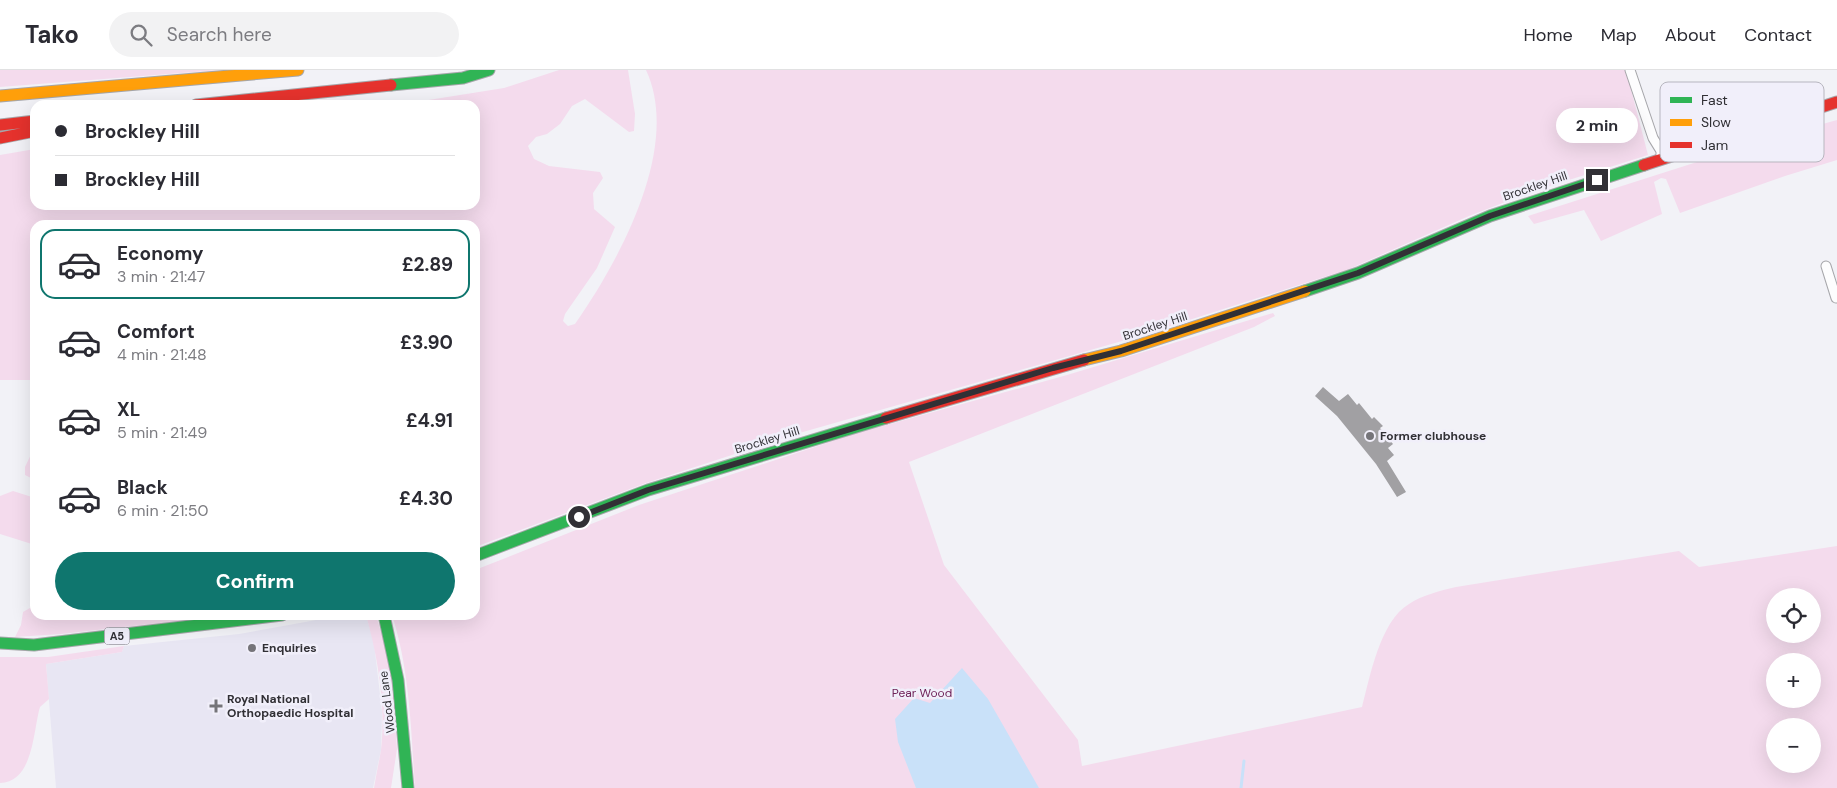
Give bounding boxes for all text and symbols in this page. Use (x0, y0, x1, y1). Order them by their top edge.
search box (109, 12, 459, 57)
text: Tako (25, 19, 79, 50)
icon: search (127, 21, 155, 49)
text: Search here (167, 22, 272, 47)
text: Home (1523, 23, 1573, 47)
text: Map (1601, 23, 1637, 47)
text: About (1665, 23, 1716, 47)
text: Contact (1744, 23, 1812, 47)
legend (1660, 82, 1824, 162)
text: Fast (1701, 91, 1728, 109)
callout: 2 min (1556, 108, 1638, 142)
text: Slow (1701, 113, 1731, 131)
text: 2 min (1576, 115, 1618, 136)
text: Brockley Hill (85, 119, 200, 144)
text: Jam (1701, 136, 1728, 154)
text: Brockley Hill (85, 167, 200, 192)
street label: Brockley Hill (1501, 168, 1569, 204)
route end (1586, 169, 1608, 191)
text: Economy (117, 241, 204, 266)
icon: car (57, 242, 102, 287)
text: £2.89 (402, 252, 453, 277)
text: 3 min · 21:47 (117, 266, 205, 287)
street label: Brockley Hill (1121, 308, 1189, 344)
text: Comfort (117, 319, 195, 344)
icon: car (57, 320, 102, 365)
text: £3.90 (400, 330, 453, 355)
text: 4 min · 21:48 (117, 344, 207, 365)
text: XL (117, 397, 140, 422)
icon: car (57, 398, 102, 443)
text: £4.91 (406, 408, 453, 433)
text: 5 min · 21:49 (117, 422, 207, 443)
street label: Brockley Hill (733, 423, 801, 457)
place label: Former clubhouse (1380, 428, 1486, 444)
marker: Former clubhouse (1364, 430, 1376, 442)
text: Black (117, 475, 168, 500)
icon: car (57, 476, 102, 521)
text: £4.30 (399, 486, 453, 511)
text: 6 min · 21:50 (117, 500, 208, 521)
route start (568, 506, 590, 528)
button: Confirm (55, 552, 455, 610)
map controls (1766, 588, 1821, 773)
button: locate (1766, 588, 1821, 643)
road number: A5 (104, 628, 130, 644)
place label: Enquiries (262, 640, 317, 656)
marker: Enquiries (246, 642, 258, 654)
button: + (1766, 653, 1821, 708)
street label: Wood Lane (375, 670, 399, 734)
park label: Pear Wood (892, 685, 952, 701)
place label: Royal National Orthopaedic Hospital (227, 691, 353, 721)
marker: Royal National Orthopaedic Hospital (209, 699, 223, 713)
button: − (1766, 718, 1821, 773)

